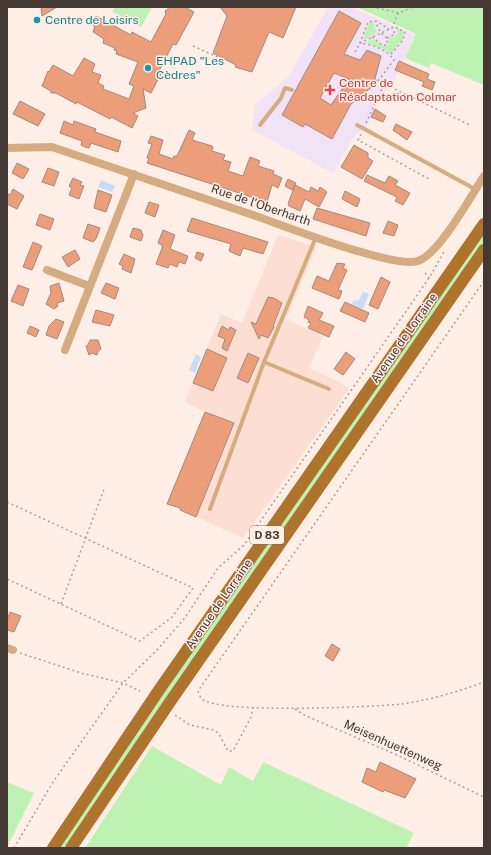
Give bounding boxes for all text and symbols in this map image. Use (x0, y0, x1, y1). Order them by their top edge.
place label: Centre de Loisirs (45, 13, 139, 27)
marker: Centre de Loisirs (32, 15, 42, 25)
place label: EHPAD "Les Cèdres" (156, 54, 224, 82)
marker: EHPAD "Les Cèdres" (143, 63, 153, 73)
place label: Centre de Réadaptation Colmar (339, 76, 457, 104)
marker: Centre de Réadaptation Colmar (324, 84, 336, 96)
street label: Rue de l'Oberharth (209, 181, 313, 229)
street label: Avenue de Lorraine (368, 290, 440, 386)
road number: D 83 (250, 526, 284, 544)
street label: Avenue de Lorraine (183, 556, 255, 652)
street label: Meisenhuettenweg (342, 717, 444, 773)

